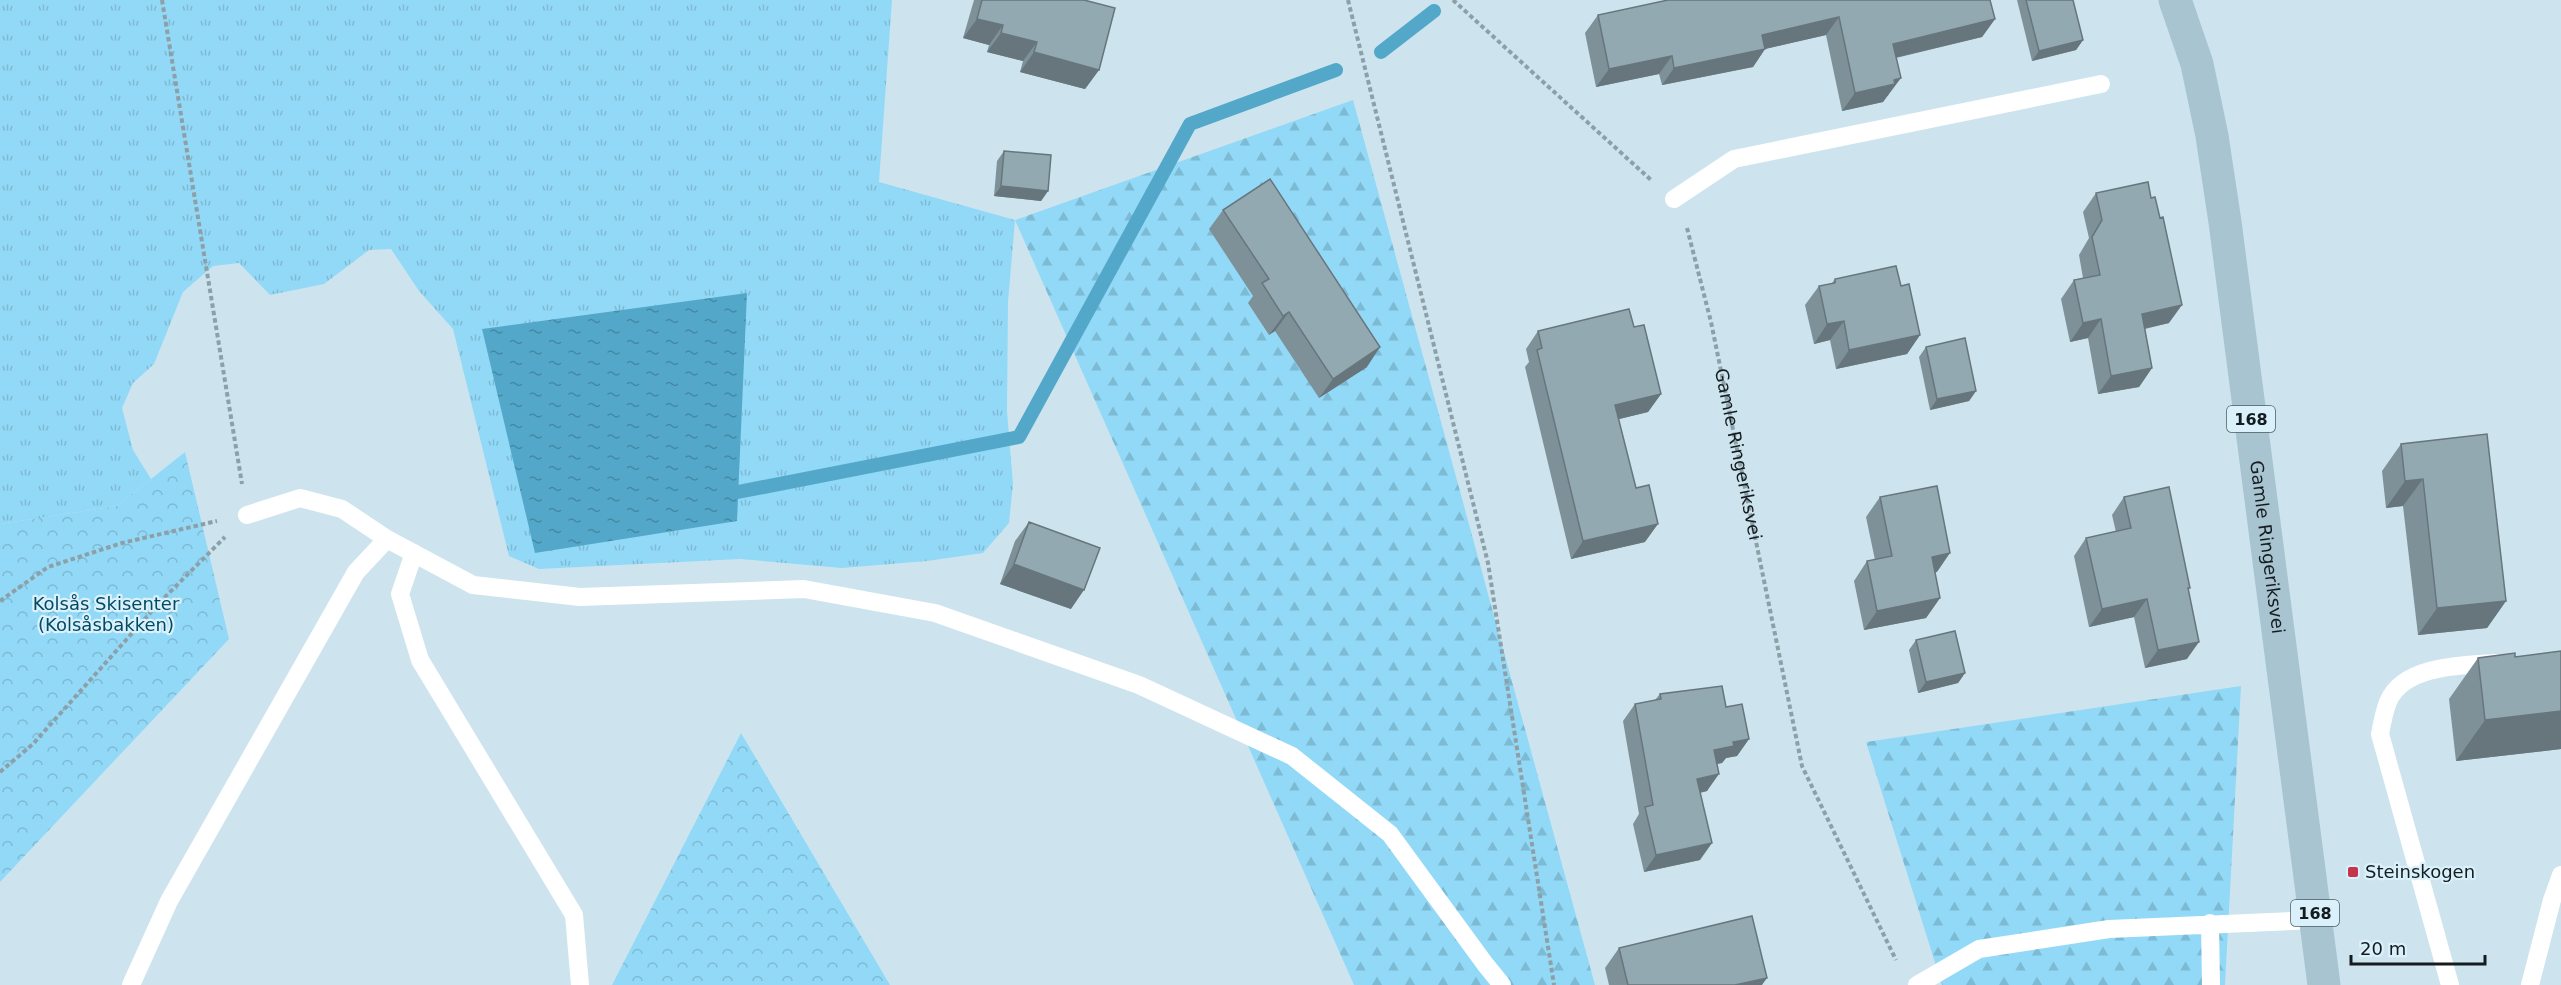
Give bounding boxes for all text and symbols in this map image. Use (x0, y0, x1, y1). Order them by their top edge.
street label: Gamle Ringeriksvei (1711, 366, 1766, 542)
road number: 168 (2227, 406, 2275, 432)
street label: Gamle Ringeriksvei (2246, 459, 2289, 635)
park label: Kolsås Skisenter (Kolsåsbakken) (33, 593, 180, 635)
place label: Steinskogen (2365, 861, 2475, 882)
marker: Steinskogen (2346, 865, 2360, 879)
road number: 168 (2291, 900, 2339, 926)
scale bar (2351, 928, 2484, 966)
text: 20 m (2360, 938, 2406, 959)

